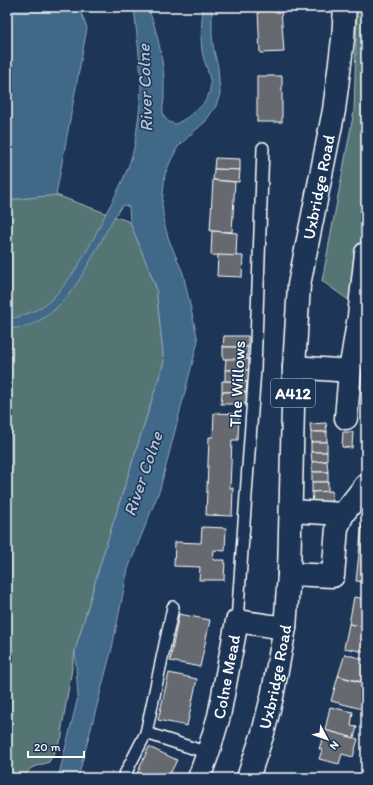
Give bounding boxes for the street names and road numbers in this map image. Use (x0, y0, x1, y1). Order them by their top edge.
street label: Uxbridge Road (298, 132, 339, 241)
street label: The Willows (225, 340, 249, 428)
road number: A412 (271, 379, 315, 407)
street label: Uxbridge Road (254, 622, 296, 731)
street label: Colne Mead (209, 632, 244, 721)

